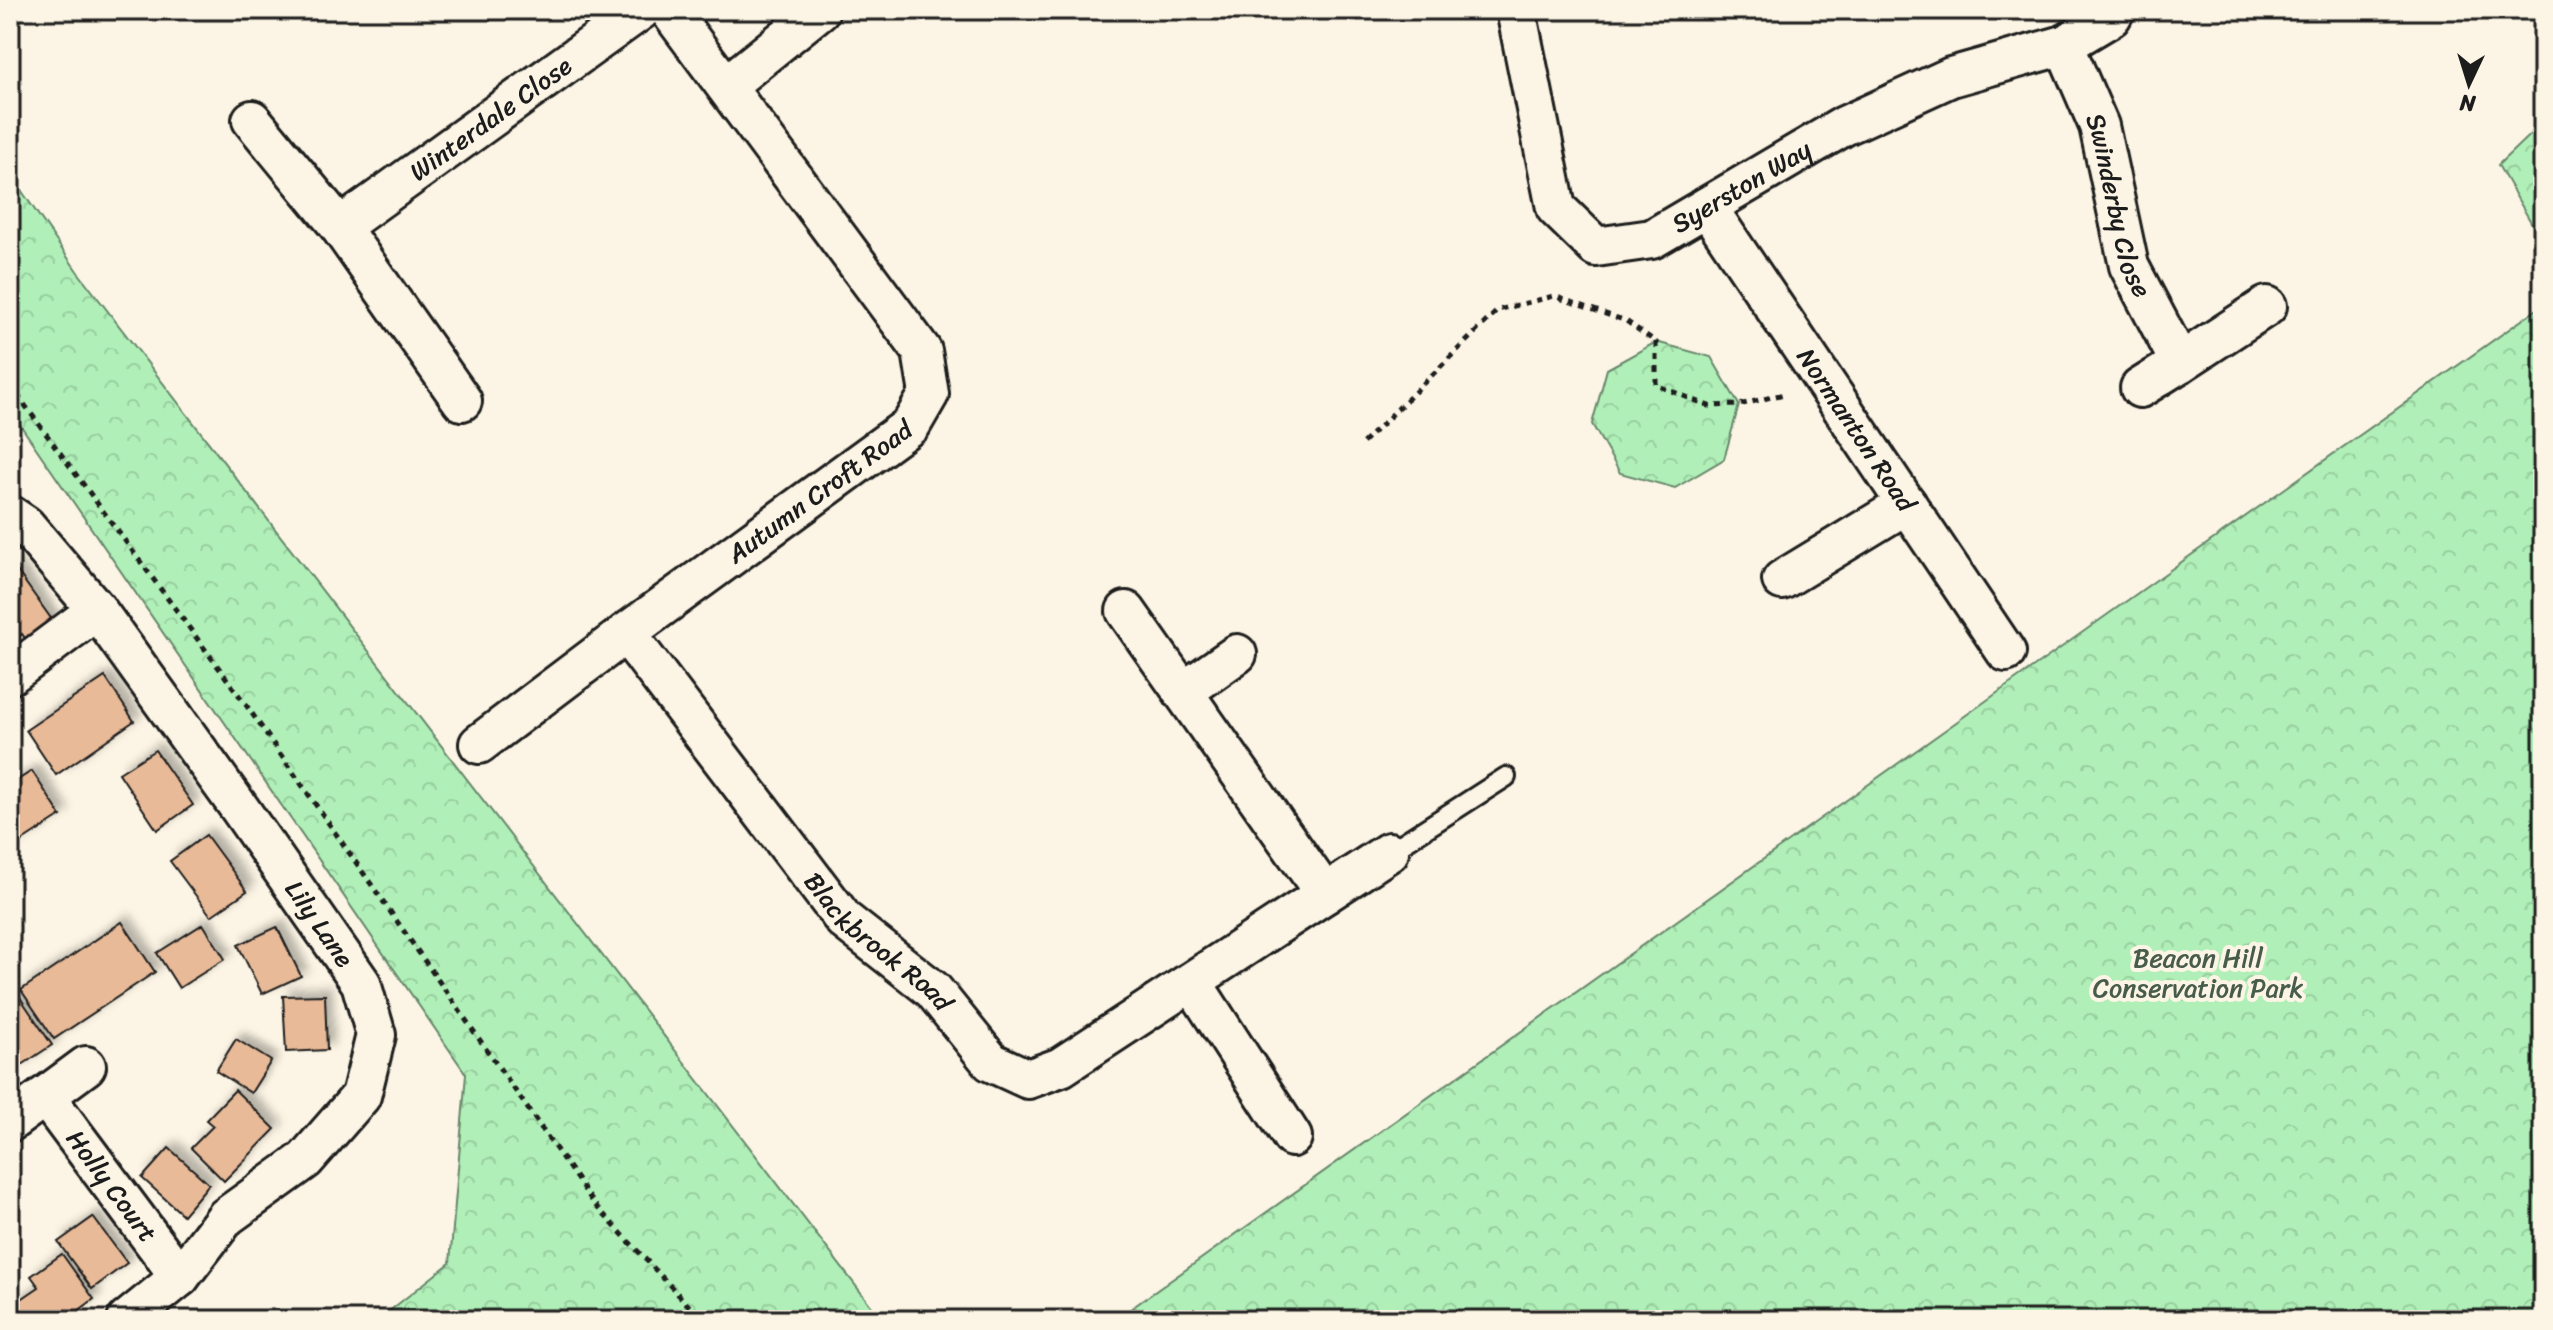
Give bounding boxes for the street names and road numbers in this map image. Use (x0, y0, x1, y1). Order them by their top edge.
street label: Winterdale Close (399, 43, 582, 193)
street label: Swinderby Close (2073, 105, 2165, 306)
street label: Syerston Way (1662, 127, 1821, 246)
street label: Normanton Road (1784, 338, 1930, 523)
street label: Autumn Croft Road (716, 406, 925, 576)
street label: Blackbrook Road (792, 862, 966, 1023)
street label: Lily Lane (273, 870, 367, 978)
street label: Holly Court (54, 1119, 170, 1252)

